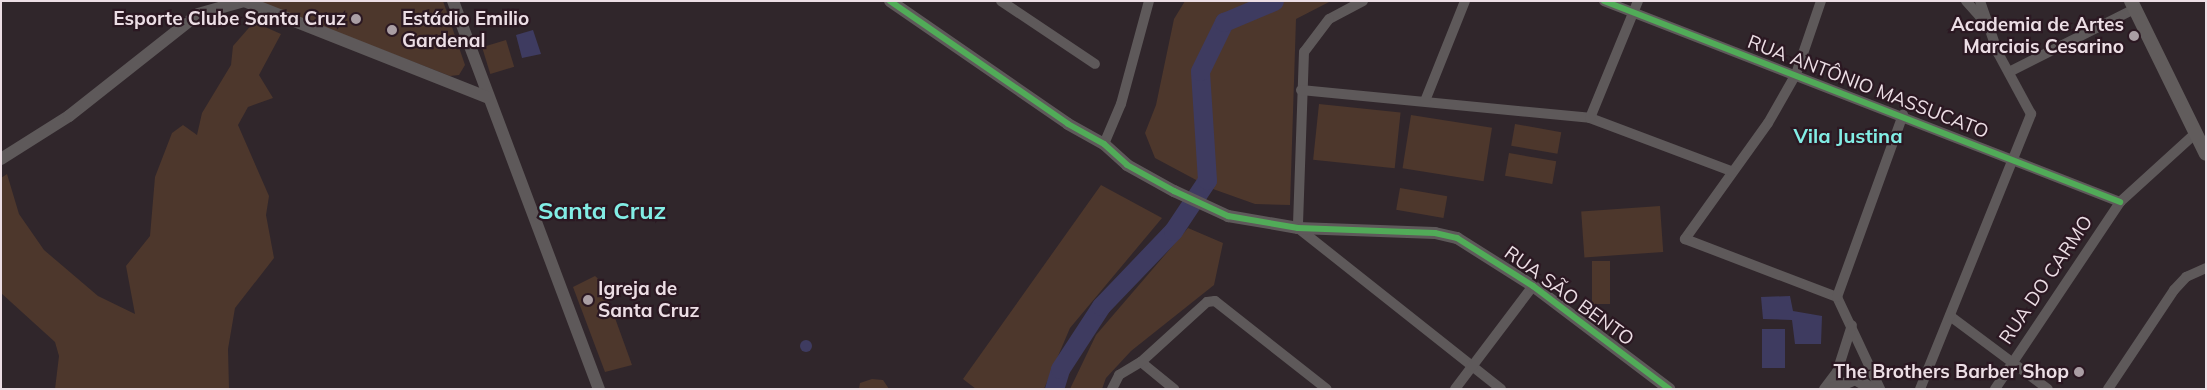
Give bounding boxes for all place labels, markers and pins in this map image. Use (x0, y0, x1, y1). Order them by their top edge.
place label: Esporte Clube Santa Cruz (113, 8, 346, 30)
place label: Estádio Emilio Gardenal (402, 8, 529, 52)
marker: Esporte Clube Santa Cruz (350, 13, 362, 25)
place label: Academia de Artes Marciais Cesarino (1951, 14, 2124, 58)
marker: Estádio Emilio Gardenal (386, 24, 398, 36)
marker: Academia de Artes Marciais Cesarino (2128, 30, 2140, 42)
place label: Igreja de Santa Cruz (598, 278, 699, 322)
marker: Igreja de Santa Cruz (582, 294, 594, 306)
place label: The Brothers Barber Shop (1833, 361, 2069, 383)
marker: The Brothers Barber Shop (2073, 366, 2085, 378)

